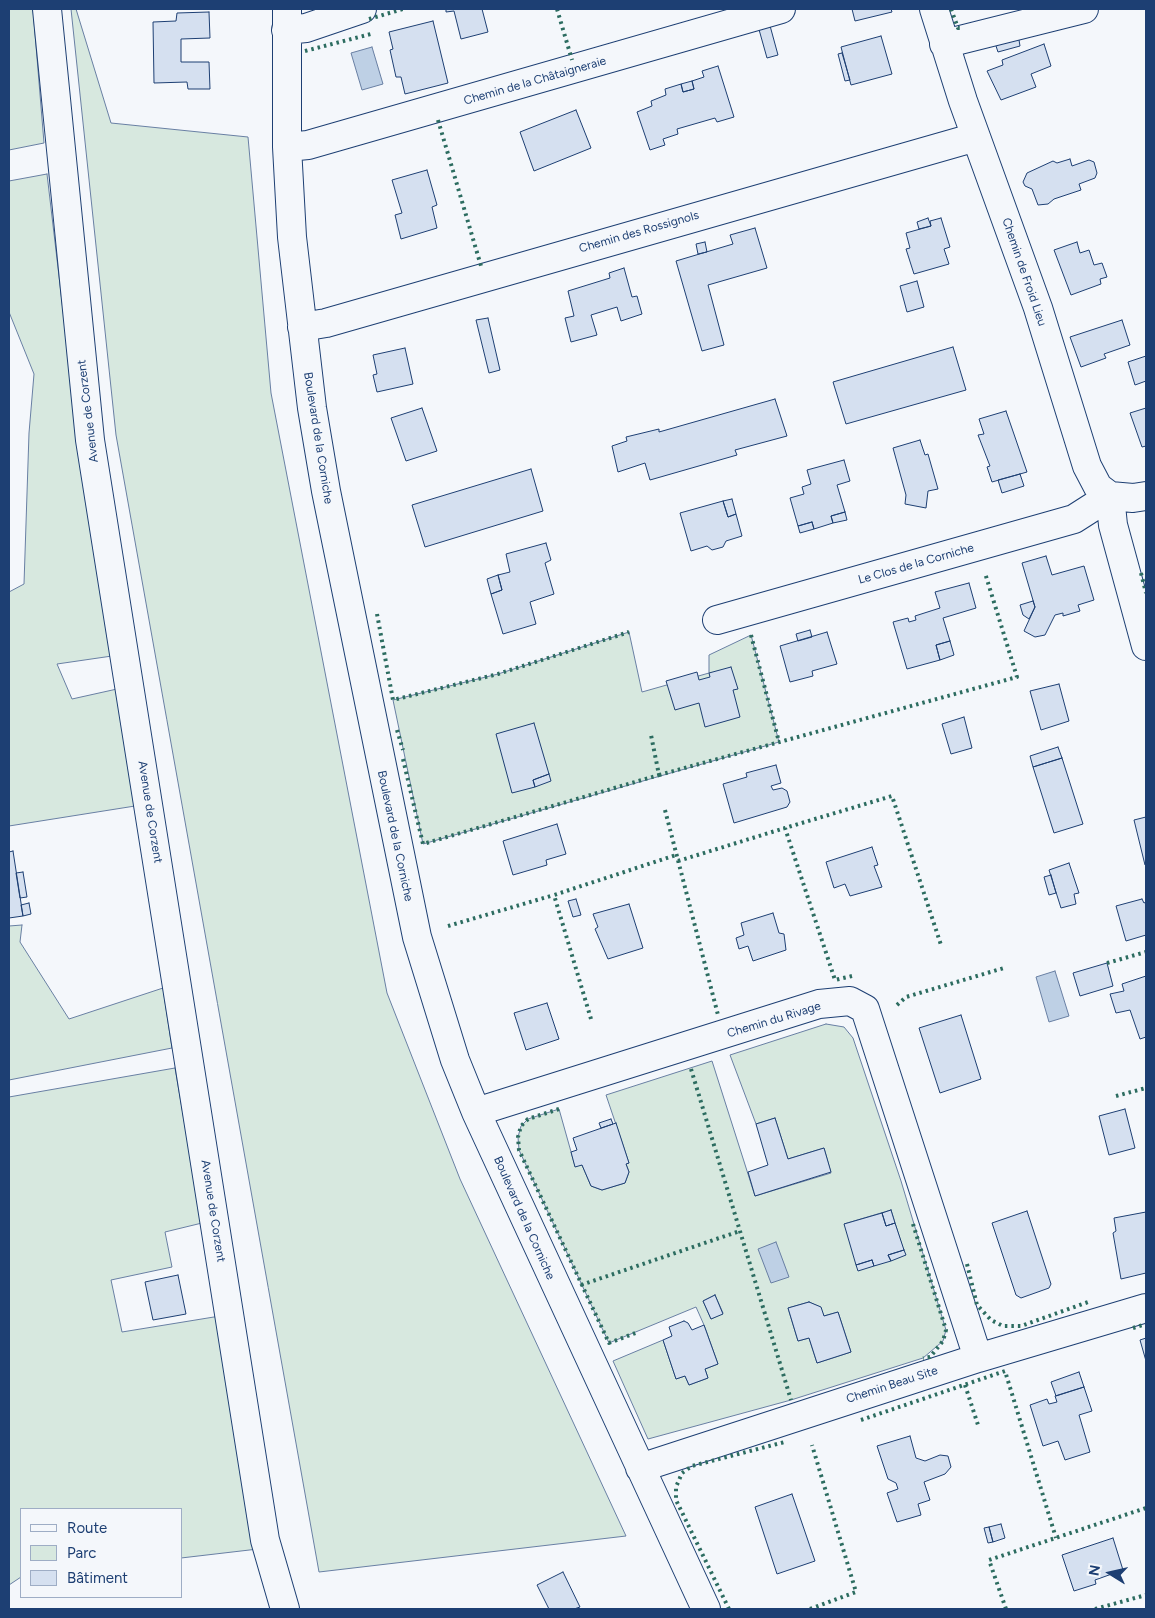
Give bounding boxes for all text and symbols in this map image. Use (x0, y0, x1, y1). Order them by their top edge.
street label: Chemin de la Châtaigneraie (462, 54, 608, 108)
street label: Chemin des Rossignols (577, 208, 701, 256)
street label: Chemin de Froid Lieu (999, 216, 1049, 328)
street label: Avenue de Corzent (75, 359, 101, 463)
street label: Boulevard de la Corniche (300, 371, 336, 505)
street label: Le Clos de la Corniche (856, 541, 976, 587)
street label: Avenue de Corzent (135, 760, 165, 864)
street label: Boulevard de la Corniche (374, 769, 416, 903)
street label: Chemin du Rivage (725, 999, 823, 1041)
street label: Boulevard de la Corniche (490, 1154, 558, 1282)
street label: Avenue de Corzent (198, 1159, 228, 1263)
street label: Chemin Beau Site (844, 1363, 940, 1407)
legend (20, 1508, 182, 1598)
text: Route (67, 1519, 107, 1537)
text: Parc (67, 1544, 96, 1562)
north arrow (1085, 1548, 1135, 1598)
text: N (1085, 1564, 1104, 1577)
text: Bâtiment (67, 1569, 128, 1587)

